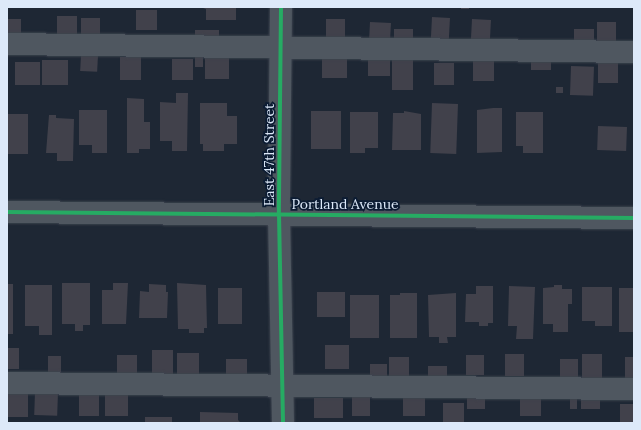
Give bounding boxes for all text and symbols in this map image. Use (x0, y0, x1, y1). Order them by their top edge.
street label: East 47th Street (261, 104, 277, 206)
street label: Portland Avenue (291, 196, 399, 212)

